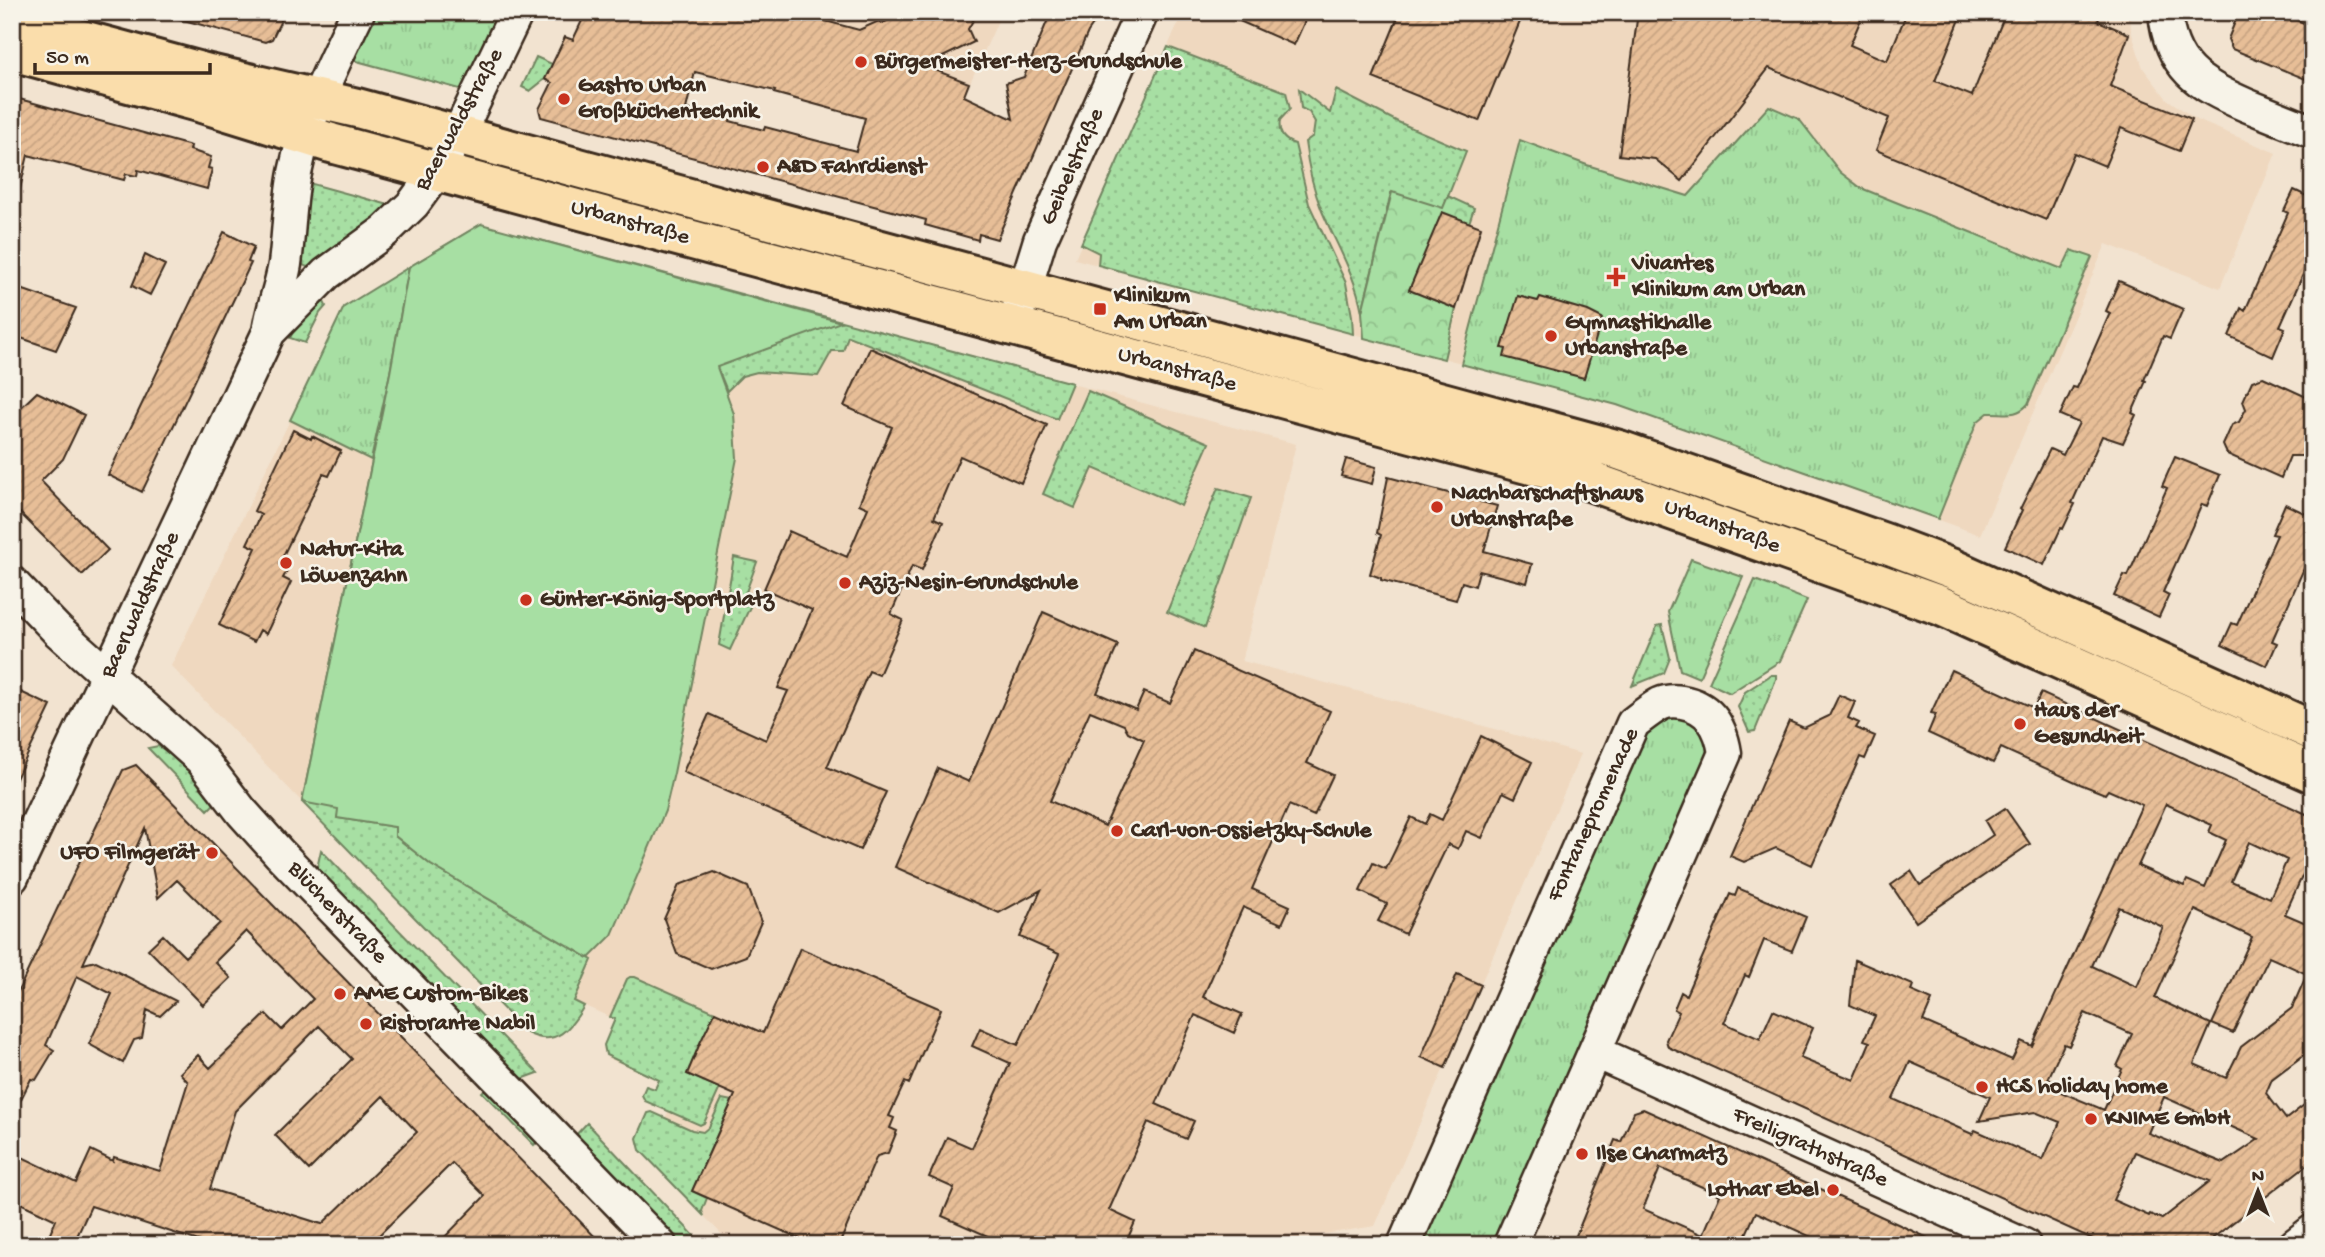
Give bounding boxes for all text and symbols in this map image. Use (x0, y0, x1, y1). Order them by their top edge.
scale bar (35, 32, 210, 76)
street label: Baerwaldstraße (409, 43, 511, 197)
text: 50 m (46, 47, 89, 72)
place label: Bürgermeister-Herz-Grundschule (874, 49, 1183, 76)
marker: Bürgermeister-Herz-Grundschule (853, 54, 869, 70)
place label: Gastro Urban Großküchentechnik (578, 73, 761, 126)
marker: Gastro Urban Großküchentechnik (556, 91, 572, 107)
street label: Geibelstraße (1035, 103, 1111, 230)
place label: A&D Fahrdienst (776, 154, 928, 181)
marker: A&D Fahrdienst (755, 159, 771, 175)
street label: Urbanstraße (568, 194, 693, 252)
place label: Vivantes Klinikum am Urban (1631, 251, 1806, 304)
marker: Vivantes Klinikum am Urban (1606, 267, 1626, 287)
place label: Klinikum Am Urban (1113, 283, 1208, 336)
marker: Klinikum Am Urban (1092, 301, 1108, 317)
place label: Gymnastikhalle Urbanstraße (1565, 310, 1712, 363)
marker: Gymnastikhalle Urbanstraße (1543, 328, 1559, 344)
street label: Urbanstraße (1115, 341, 1240, 399)
place label: Nachbarschaftshaus Urbanstraße (1451, 481, 1644, 534)
street label: Urbanstraße (1660, 493, 1785, 561)
marker: Nachbarschaftshaus Urbanstraße (1429, 499, 1445, 515)
street label: Baerwaldstraße (95, 527, 187, 683)
place label: Natur-Kita Löwenzahn (300, 537, 408, 590)
marker: Natur-Kita Löwenzahn (278, 555, 294, 571)
place label: Aziz-Nesin-Grundschule (858, 570, 1079, 597)
marker: Aziz-Nesin-Grundschule (837, 575, 853, 591)
place label: Günter-König-Sportplatz (540, 587, 776, 614)
marker: Günter-König-Sportplatz (518, 592, 534, 608)
place label: Haus der Gesundheit (2034, 698, 2145, 751)
marker: Haus der Gesundheit (2012, 716, 2028, 732)
street label: Fontanepromenade (1542, 723, 1646, 907)
place label: Carl-von-Ossietzky-Schule (1131, 818, 1373, 845)
marker: Carl-von-Ossietzky-Schule (1109, 823, 1125, 839)
place label: UFO Filmgerät (60, 840, 201, 867)
marker: UFO Filmgerät (204, 845, 220, 861)
street label: Blücherstraße (281, 855, 393, 971)
place label: AME Custom-Bikes (353, 981, 529, 1008)
marker: AME Custom-Bikes (332, 986, 348, 1002)
place label: Ristorante Nabil (379, 1011, 535, 1038)
marker: Ristorante Nabil (358, 1016, 374, 1032)
place label: HCS holiday home (1996, 1074, 2169, 1101)
marker: HCS holiday home (1974, 1079, 1990, 1095)
street label: Freiligrathstraße (1727, 1101, 1893, 1195)
place label: KNIME GmbH (2104, 1106, 2231, 1133)
marker: KNIME GmbH (2083, 1111, 2099, 1127)
place label: Ilse Charmatz (1596, 1141, 1729, 1168)
marker: Ilse Charmatz (1574, 1146, 1590, 1162)
north arrow (2224, 1156, 2294, 1226)
text: N (2252, 1166, 2264, 1189)
place label: Lothar Ebel (1707, 1177, 1819, 1204)
marker: Lothar Ebel (1825, 1182, 1841, 1198)

